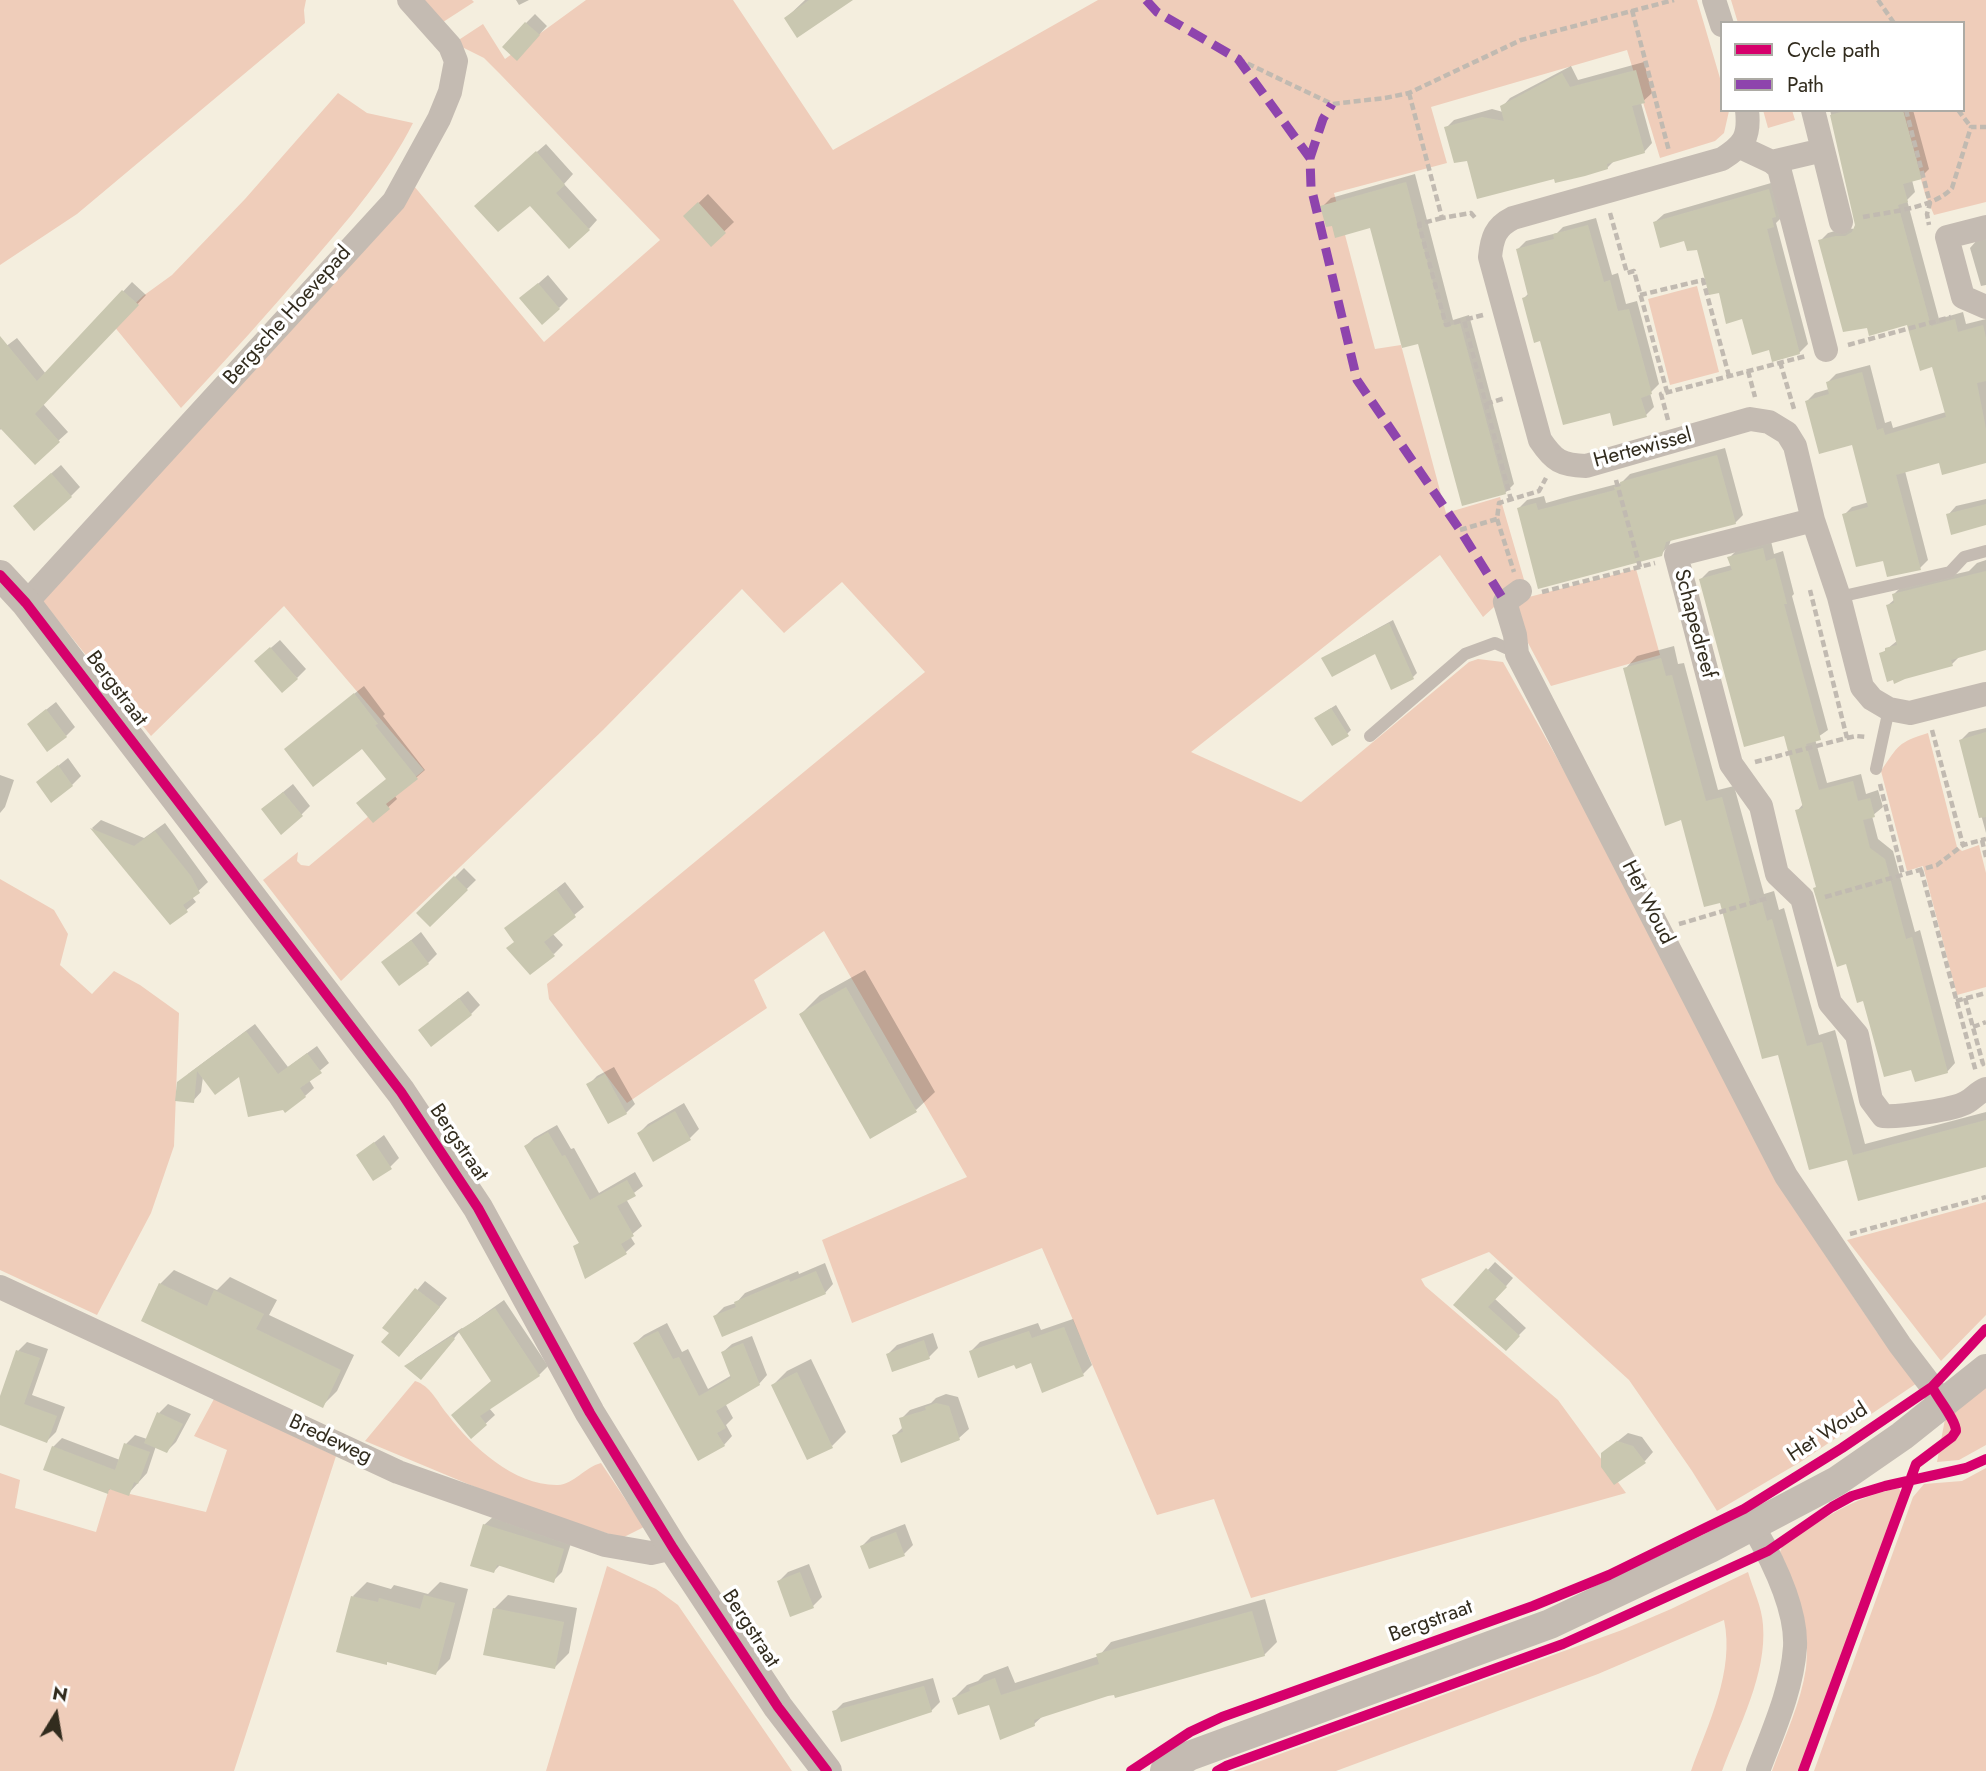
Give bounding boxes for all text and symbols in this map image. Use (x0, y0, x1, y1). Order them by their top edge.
legend (1720, 21, 1965, 112)
text: Cycle path (1787, 35, 1880, 65)
text: Path (1787, 70, 1824, 100)
street label: Bergsche Hoevepad (219, 241, 357, 391)
street label: Hertewissel (1591, 424, 1695, 474)
street label: Schapedreef (1667, 567, 1721, 681)
street label: Bergstraat (80, 647, 152, 731)
street label: Het Woud (1615, 857, 1679, 949)
street label: Bergstraat (423, 1100, 493, 1186)
street label: Het Woud (1783, 1398, 1873, 1468)
street label: Bredeweg (285, 1410, 375, 1470)
street label: Bergstraat (716, 1586, 784, 1672)
street label: Bergstraat (1386, 1595, 1476, 1649)
text: N (50, 1679, 70, 1709)
north arrow (21, 1680, 91, 1750)

